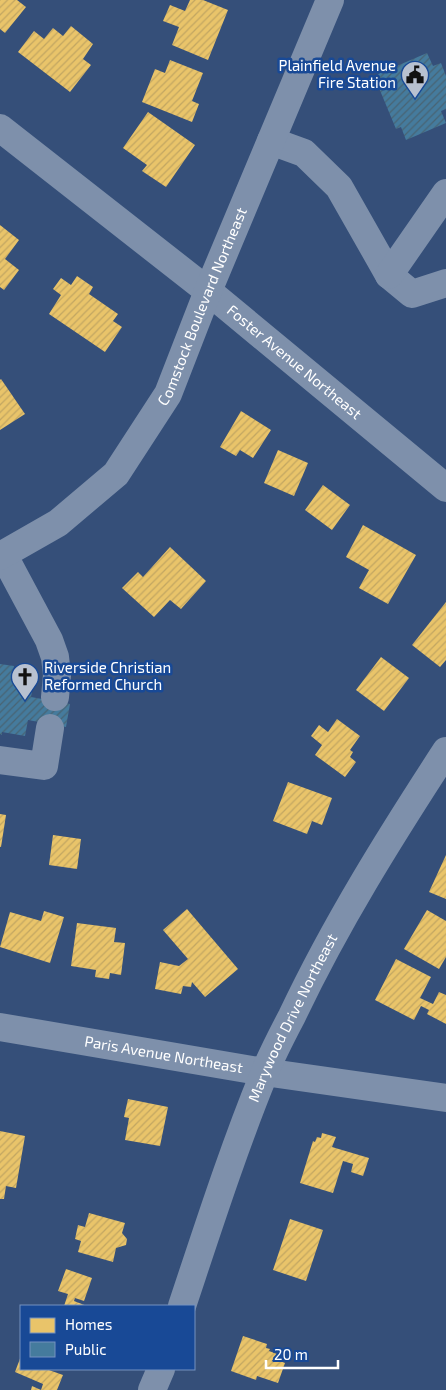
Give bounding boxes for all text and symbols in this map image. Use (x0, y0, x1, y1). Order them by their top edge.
place label: Plainfield Avenue Fire Station (279, 56, 396, 91)
public building icon: Plainfield Avenue Fire Station (400, 60, 430, 99)
street label: Comstock Boulevard Northeast (153, 204, 250, 409)
street label: Foster Avenue Northeast (224, 301, 366, 423)
place label: Riverside Christian Reformed Church (44, 658, 171, 693)
church icon: Riverside Christian Reformed Church (10, 662, 40, 701)
street label: Marywood Drive Northeast (244, 930, 341, 1104)
street label: Paris Avenue Northeast (83, 1032, 245, 1076)
legend (20, 1305, 195, 1370)
text: Homes (65, 1315, 112, 1333)
scale bar (266, 1338, 338, 1370)
text: Public (65, 1340, 106, 1358)
text: 20 m (274, 1345, 308, 1363)

